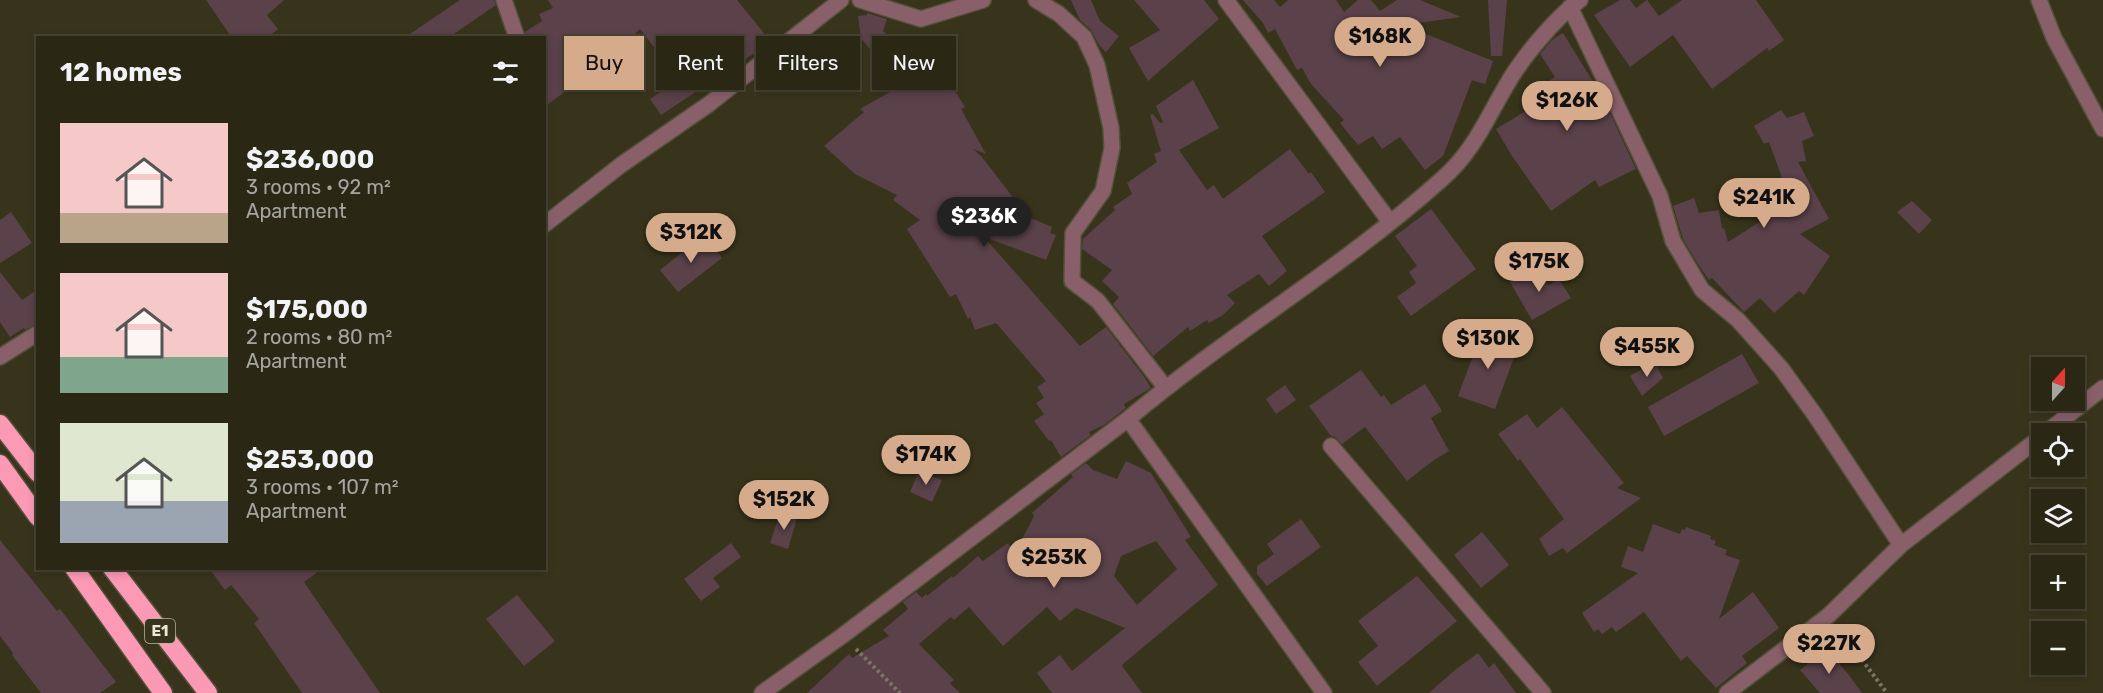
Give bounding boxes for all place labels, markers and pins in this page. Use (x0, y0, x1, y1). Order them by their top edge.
pin: $168K (1338, 17, 1422, 68)
pin: $126K (1525, 81, 1609, 132)
pin: $241K (1722, 178, 1806, 229)
pin: $236K (942, 197, 1026, 248)
pin: $312K (649, 213, 733, 264)
pin: $175K (1497, 242, 1581, 293)
pin: $130K (1446, 319, 1530, 370)
pin: $455K (1605, 327, 1689, 378)
pin: $174K (884, 435, 968, 486)
pin: $152K (742, 480, 826, 531)
pin: $253K (1012, 538, 1096, 589)
pin: $227K (1787, 624, 1871, 675)

